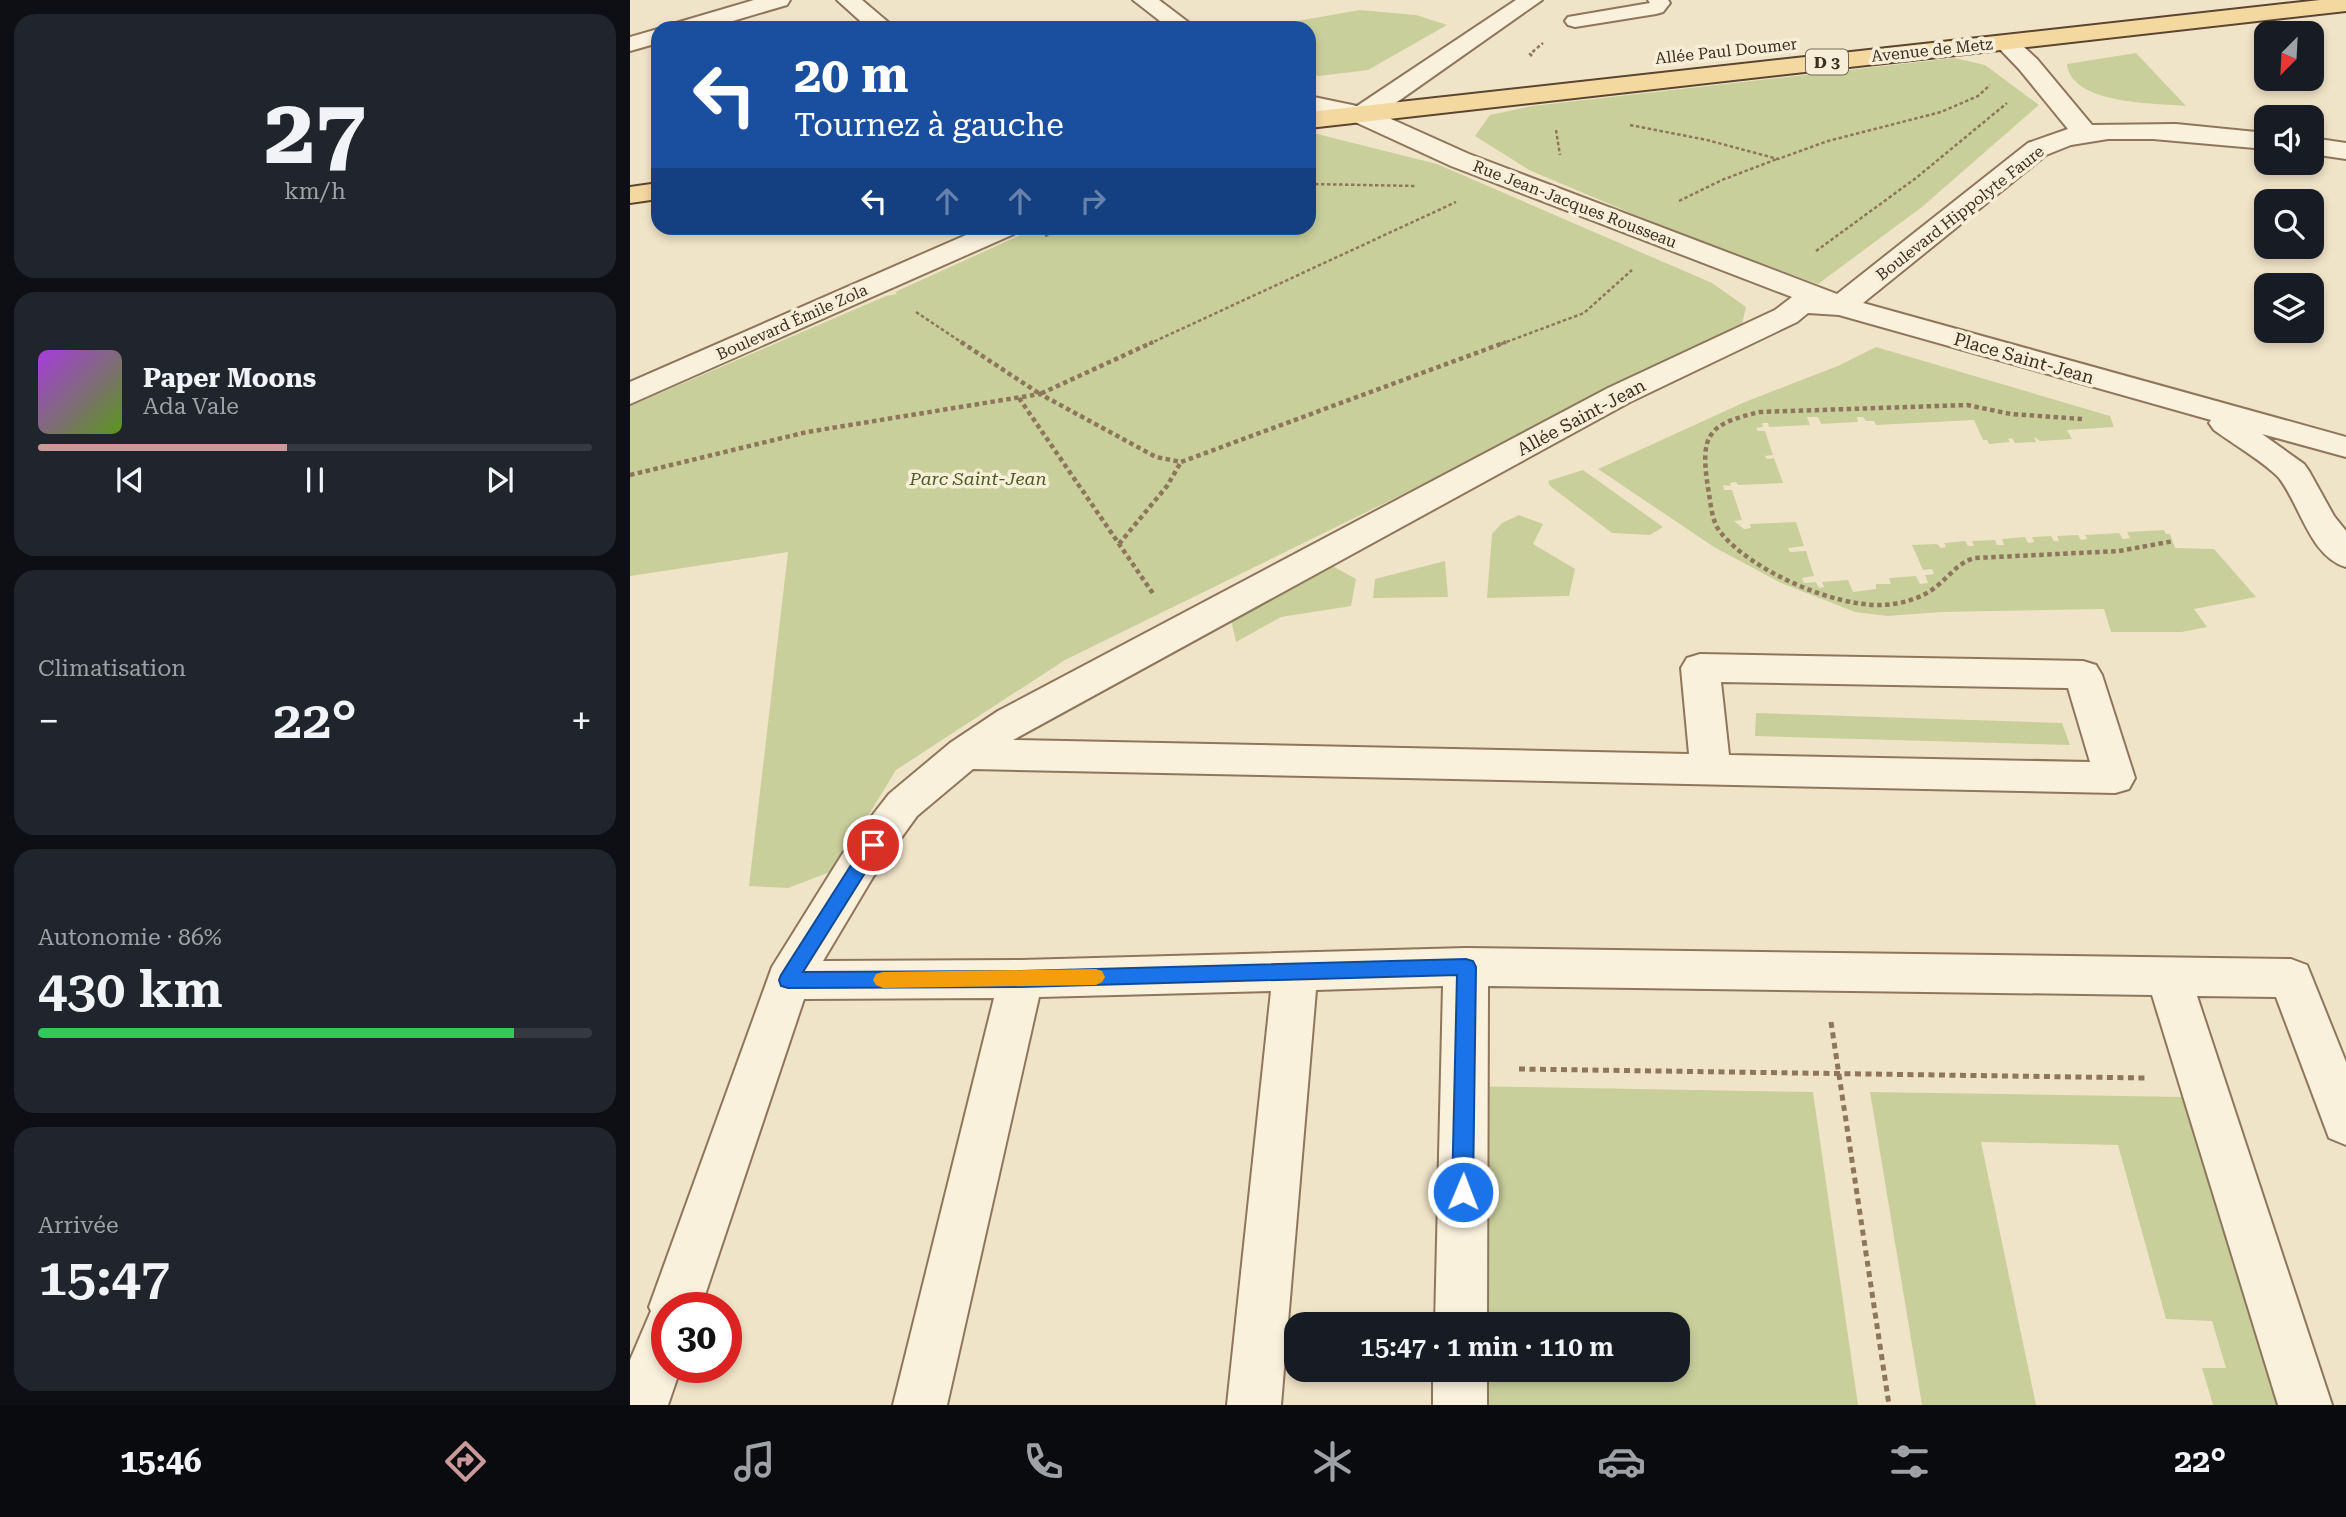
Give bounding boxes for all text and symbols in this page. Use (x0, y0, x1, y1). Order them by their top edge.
north arrow (2254, 21, 2324, 91)
map controls (2254, 21, 2324, 343)
street label: Allée Paul Doumer (1654, 34, 1798, 68)
street label: Avenue de Metz (1870, 34, 1994, 66)
text: 20 m (794, 47, 909, 104)
icon: left (679, 49, 770, 140)
road number: D 3 (1806, 50, 1848, 74)
text: 27 (264, 79, 366, 185)
button: sound (2254, 105, 2324, 175)
text: Tournez à gauche (794, 106, 1064, 144)
street label: Boulevard Hippolyte Faure (1872, 141, 2048, 284)
street label: Rue Jean-Jacques Rousseau (1470, 156, 1680, 252)
text: km/h (284, 178, 346, 205)
icon: left (855, 182, 893, 220)
icon: ahead (928, 182, 966, 220)
icon: ahead (1001, 182, 1039, 220)
icon: right (1074, 182, 1112, 220)
button: search (2254, 189, 2324, 259)
button: layers (2254, 273, 2324, 343)
street label: Boulevard Émile Zola (713, 280, 871, 364)
street label: Place Saint-Jean (1951, 328, 2097, 388)
text: Paper Moons (143, 363, 316, 393)
street label: Allée Saint-Jean (1513, 374, 1649, 460)
text: Ada Vale (143, 393, 239, 420)
icon: previous (111, 461, 149, 499)
icon: pause (296, 461, 334, 499)
icon: next (481, 461, 519, 499)
park label: Parc Saint-Jean (908, 468, 1047, 489)
text: Climatisation (38, 655, 186, 682)
text: 22° (273, 690, 357, 751)
text: − (38, 699, 59, 743)
text: + (571, 699, 592, 743)
pin (843, 815, 903, 875)
icon: arrive (854, 826, 892, 864)
text: Autonomie · 86% (38, 924, 222, 951)
text: 430 km (38, 959, 223, 1020)
position arrow (1426, 1155, 1500, 1229)
text: Arrivée (38, 1212, 119, 1239)
text: 15:47 (38, 1247, 170, 1308)
speed limit sign: 30 (651, 1292, 742, 1383)
text: 15:47 · 1 min · 110 m (1360, 1332, 1614, 1362)
icon: directions (441, 1437, 490, 1486)
icon: music (730, 1437, 779, 1486)
icon: phone (1019, 1437, 1068, 1486)
icon: climate (1308, 1437, 1357, 1486)
icon: car (1597, 1437, 1646, 1486)
icon: filters (1885, 1437, 1934, 1486)
text: 15:46 (120, 1442, 202, 1480)
text: 22° (2174, 1442, 2226, 1480)

